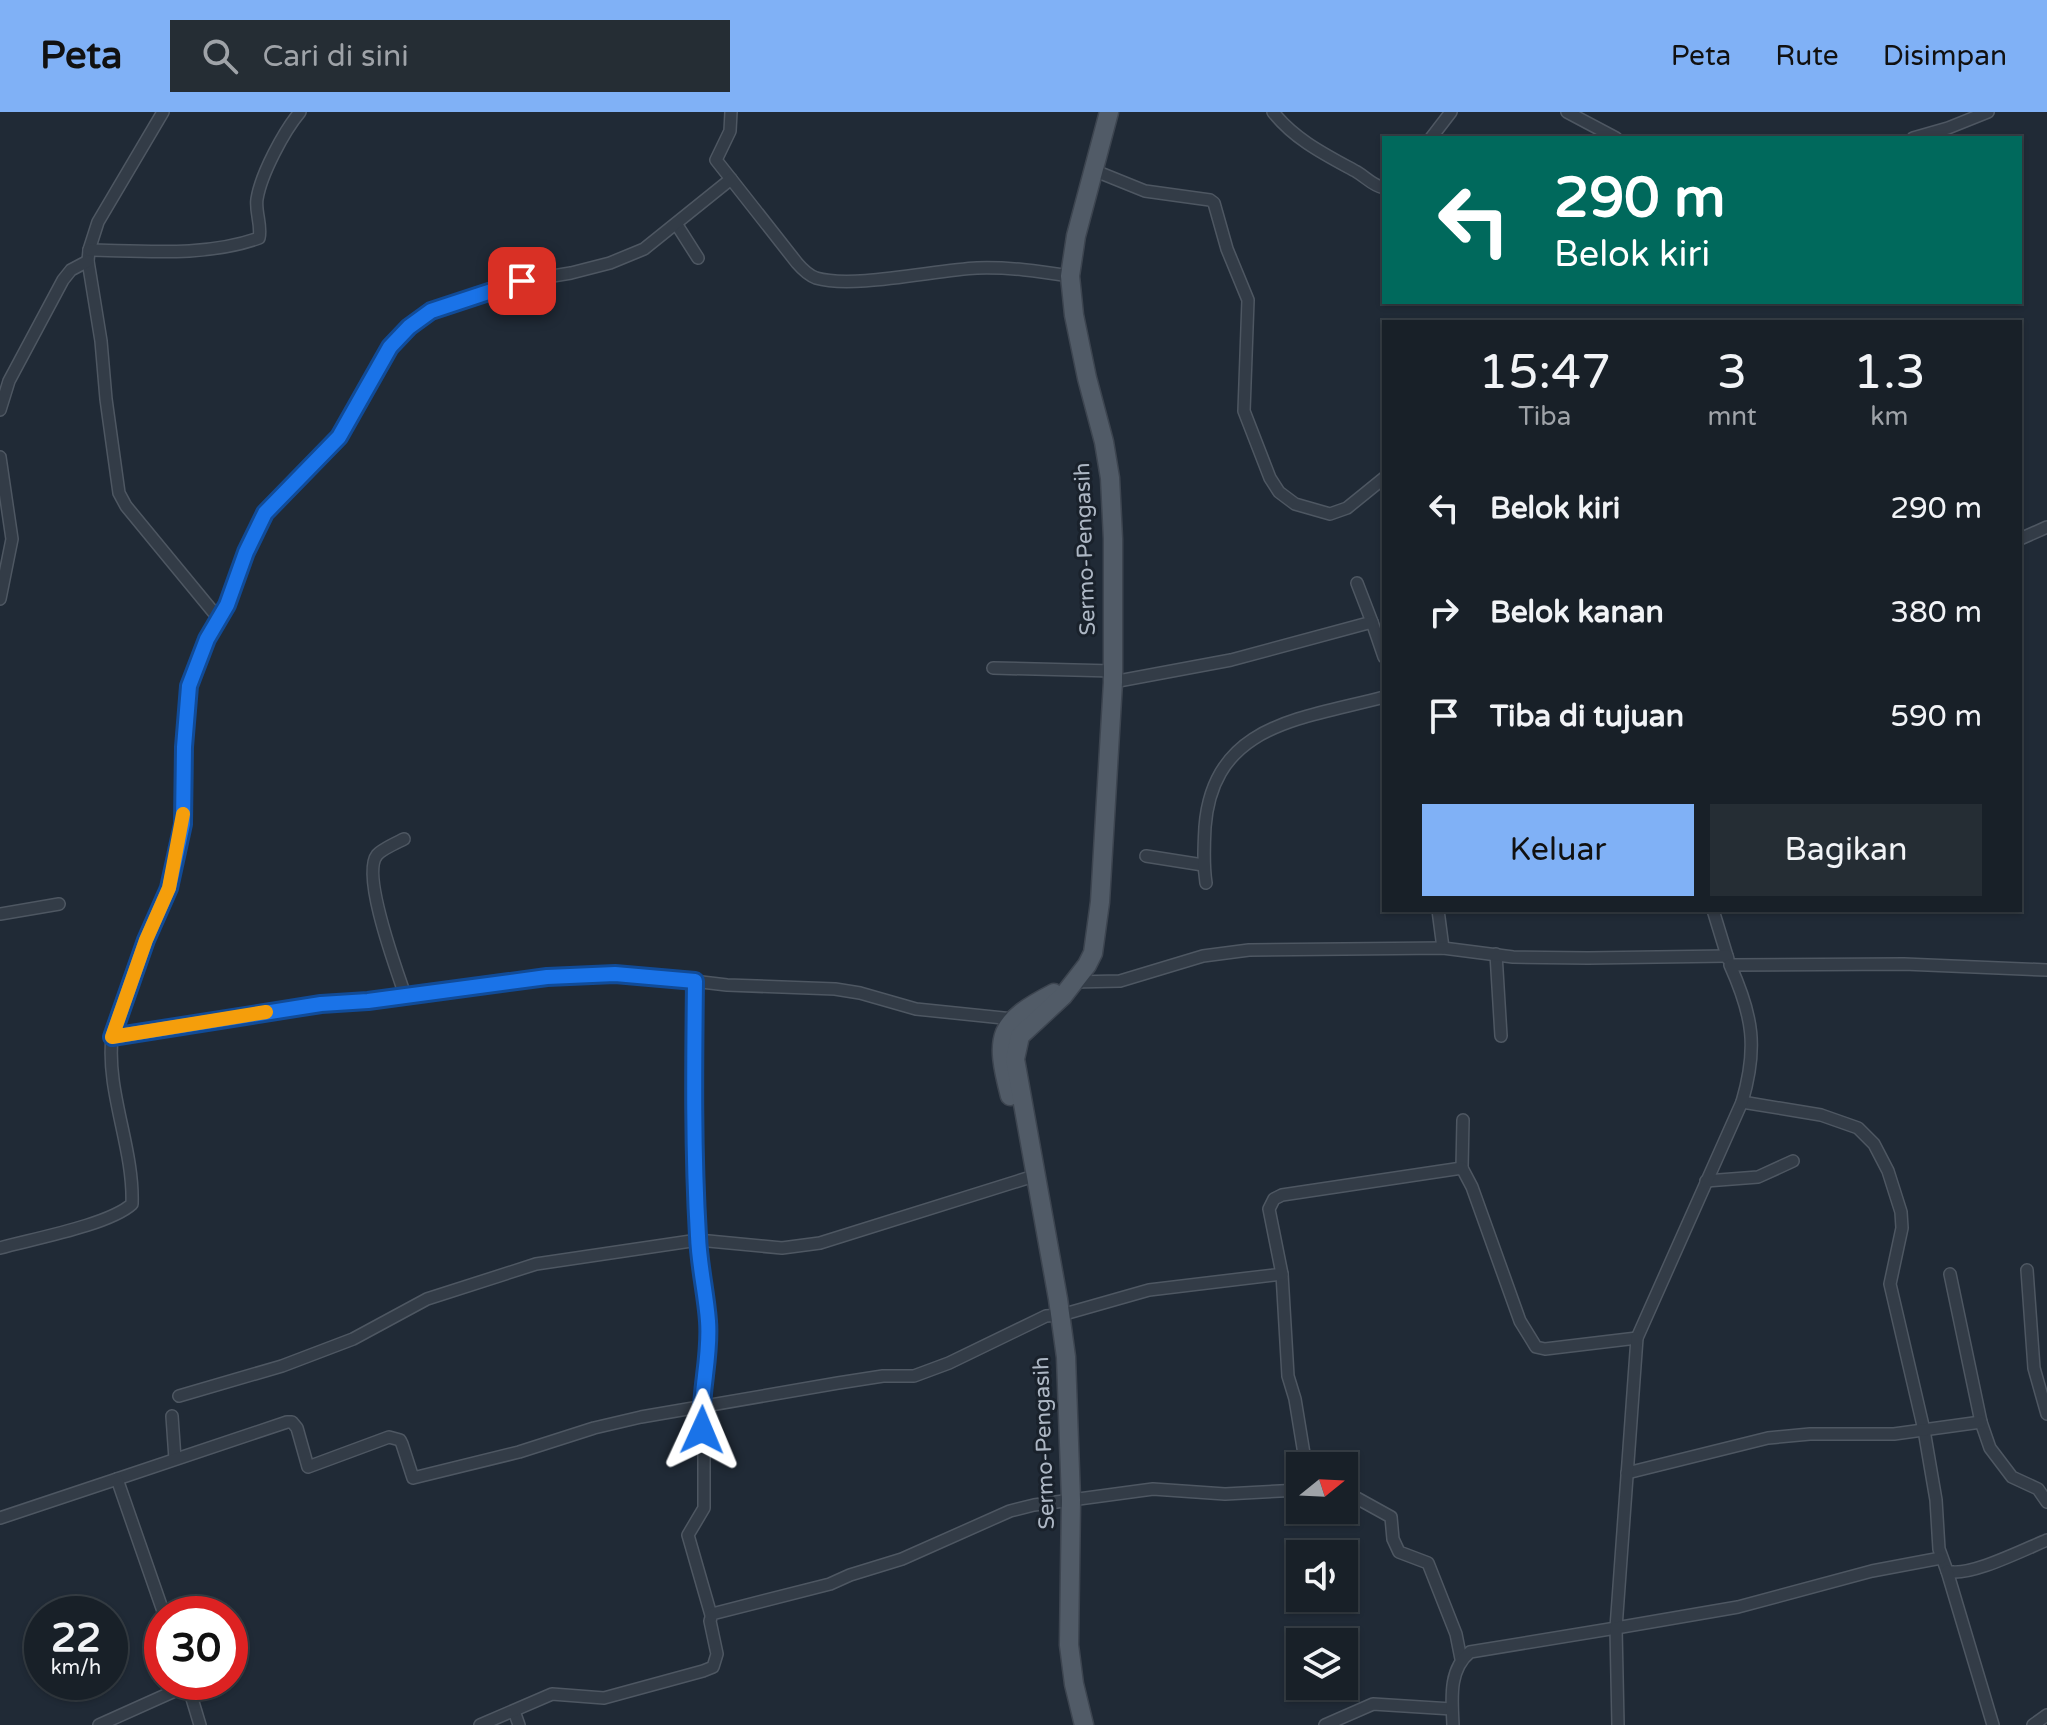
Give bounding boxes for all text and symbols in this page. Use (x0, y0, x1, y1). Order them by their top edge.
search box (170, 20, 730, 92)
text: Peta (40, 33, 122, 79)
icon: search (198, 34, 242, 78)
text: Cari di sini (262, 38, 409, 75)
text: Peta (1671, 39, 1731, 73)
text: Rute (1775, 39, 1839, 73)
text: Disimpan (1883, 39, 2007, 73)
text: 290 m (1554, 165, 1725, 232)
icon: left (1422, 168, 1526, 272)
text: Belok kiri (1554, 233, 1710, 276)
pin (488, 247, 556, 315)
icon: arrive (500, 259, 544, 303)
text: 15:47 (1478, 344, 1611, 402)
text: 3 (1717, 344, 1747, 402)
text: 1.3 (1853, 344, 1926, 402)
text: Tiba (1518, 401, 1571, 432)
text: mnt (1707, 401, 1757, 432)
text: km (1870, 401, 1908, 432)
street label: Sermo-Pengasih (1069, 462, 1101, 636)
icon: left (1422, 486, 1466, 530)
text: Belok kiri (1490, 490, 1620, 527)
text: 290 m (1890, 490, 1982, 527)
icon: right (1422, 590, 1466, 634)
text: Belok kanan (1490, 594, 1664, 631)
text: 380 m (1890, 594, 1982, 631)
icon: arrive (1422, 694, 1466, 738)
text: Tiba di tujuan (1490, 698, 1684, 735)
text: 590 m (1890, 698, 1982, 735)
button: Keluar (1422, 804, 1694, 896)
button: Bagikan (1710, 804, 1982, 896)
street label: Sermo-Pengasih (1028, 1356, 1060, 1530)
position arrow (660, 1388, 744, 1472)
north arrow (1286, 1452, 1358, 1524)
map controls (1286, 1452, 1358, 1700)
button: sound (1286, 1540, 1358, 1612)
speed limit sign: 30 (144, 1596, 248, 1700)
text: 22 (51, 1614, 101, 1662)
button: layers (1286, 1628, 1358, 1700)
text: km/h (51, 1656, 101, 1680)

